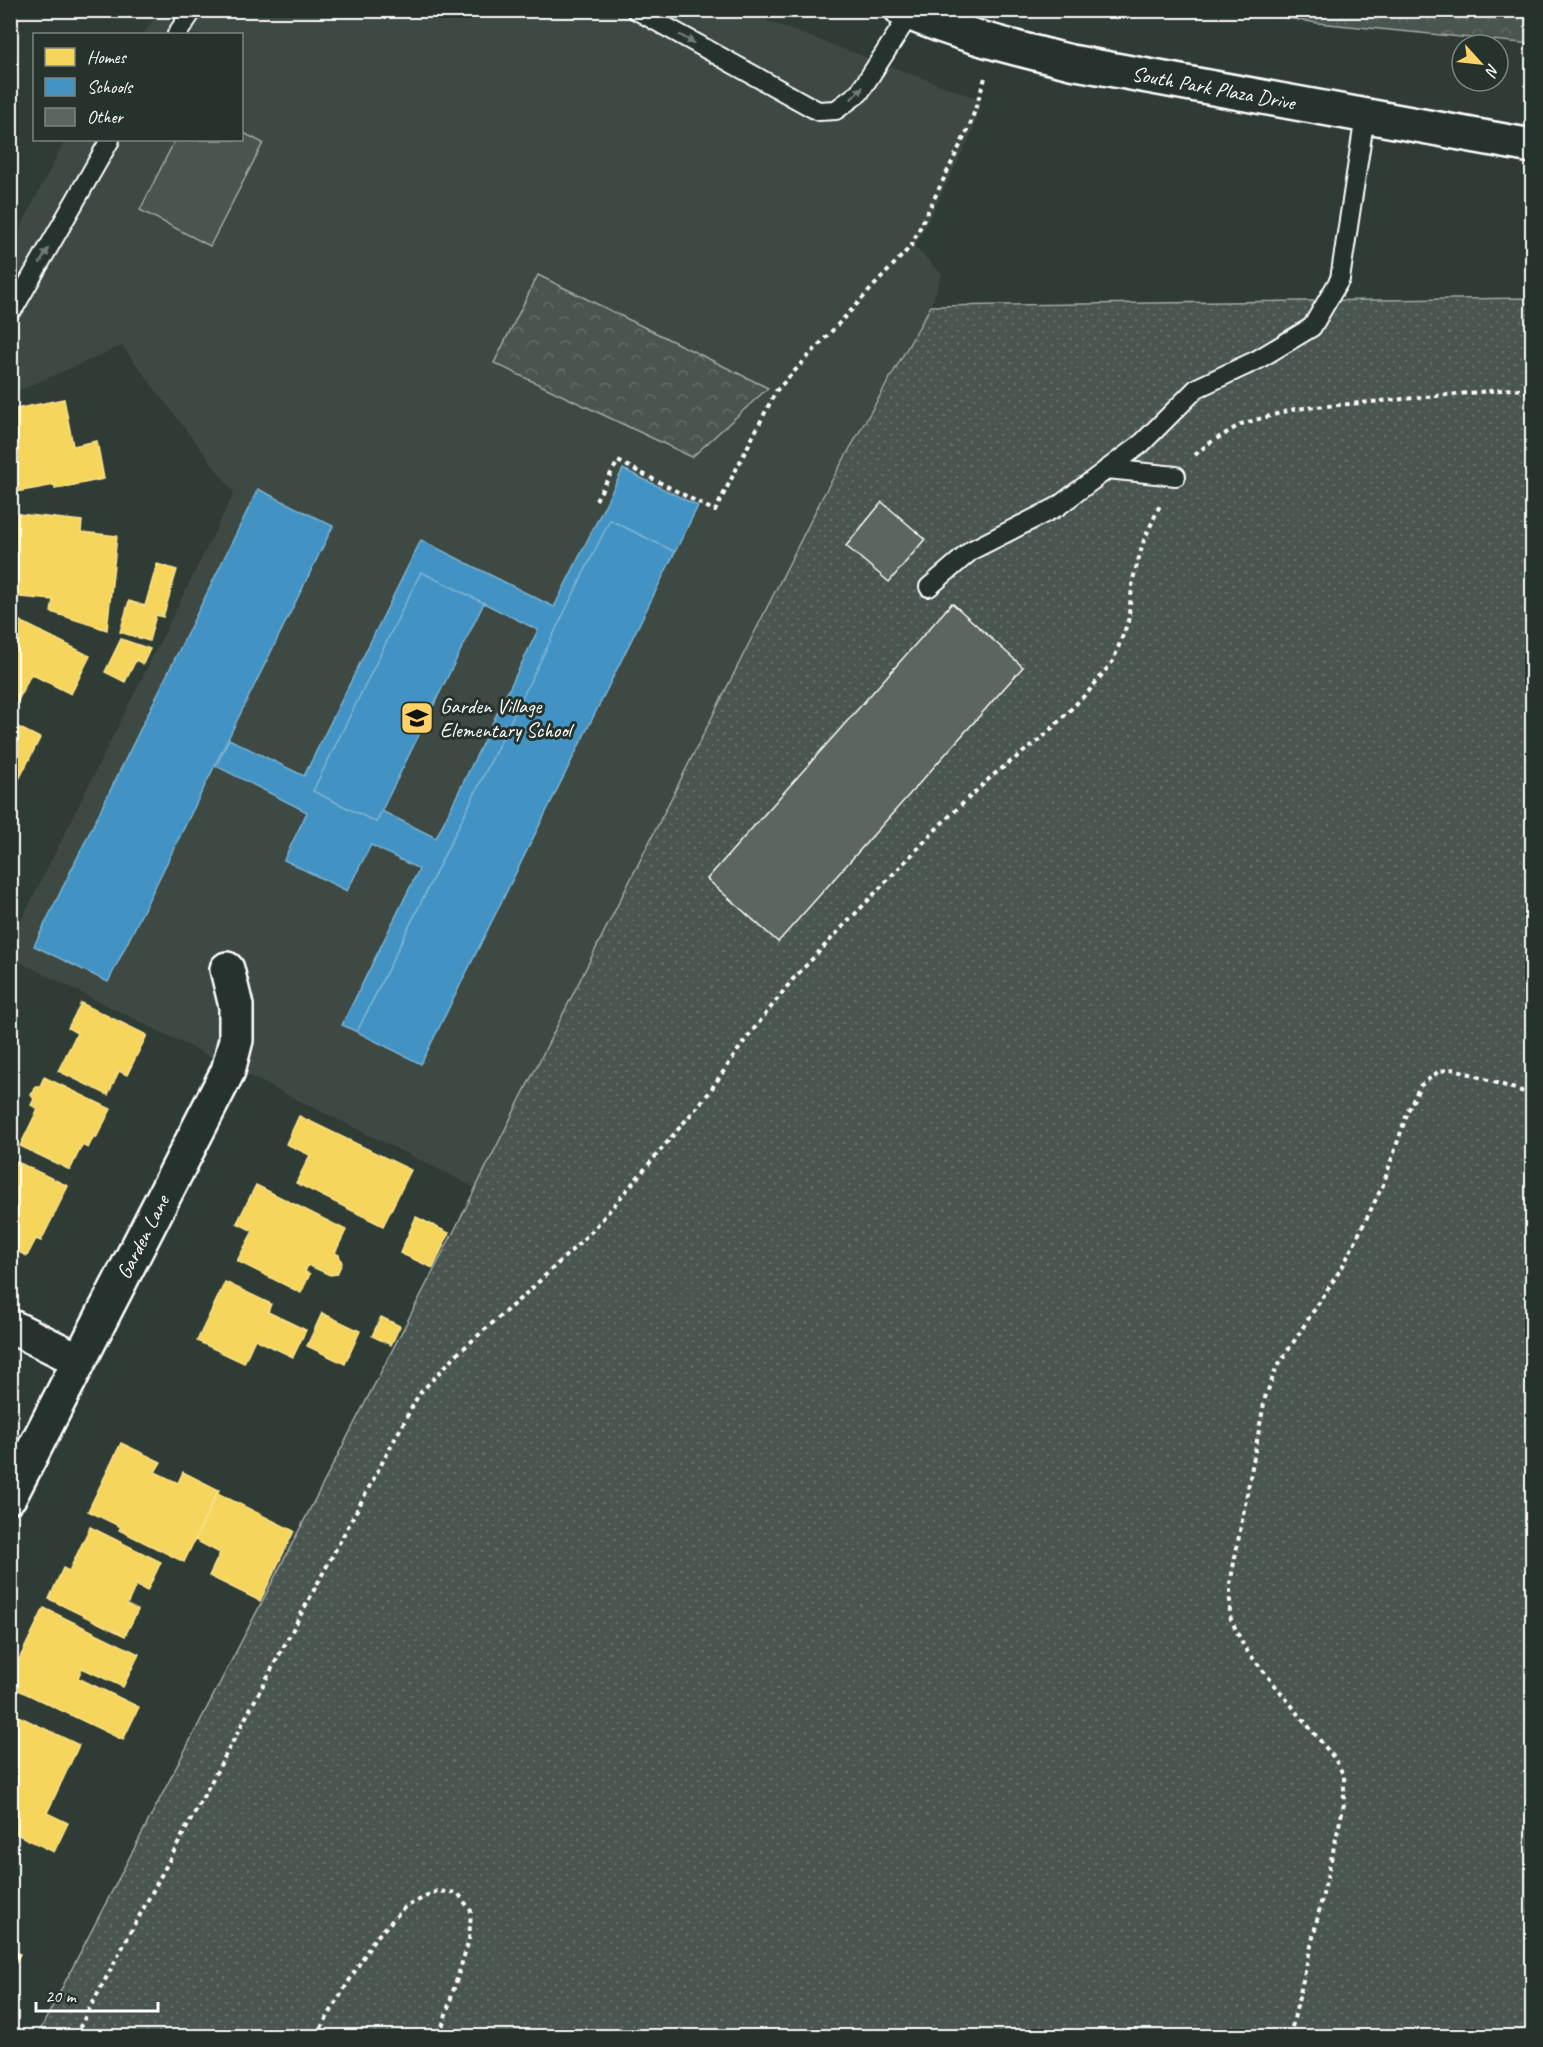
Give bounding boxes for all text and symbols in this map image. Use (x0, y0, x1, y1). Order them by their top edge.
legend (33, 33, 243, 141)
north arrow (1450, 33, 1510, 93)
one-way arrow (679, 34, 696, 44)
text: Homes (87, 46, 127, 68)
street label: South Park Plaza Drive (1130, 60, 1299, 116)
text: N (1480, 60, 1504, 81)
text: Schools (87, 76, 134, 98)
one-way arrow (849, 86, 863, 100)
text: Other (87, 106, 124, 128)
one-way arrow (39, 247, 49, 264)
place label: Garden Village Elementary School (440, 693, 575, 743)
school or university icon: Garden Village Elementary School (399, 700, 435, 736)
street label: Garden Lane (111, 1189, 176, 1283)
scale bar (36, 1975, 158, 2013)
text: 20 m (45, 1985, 78, 2007)

